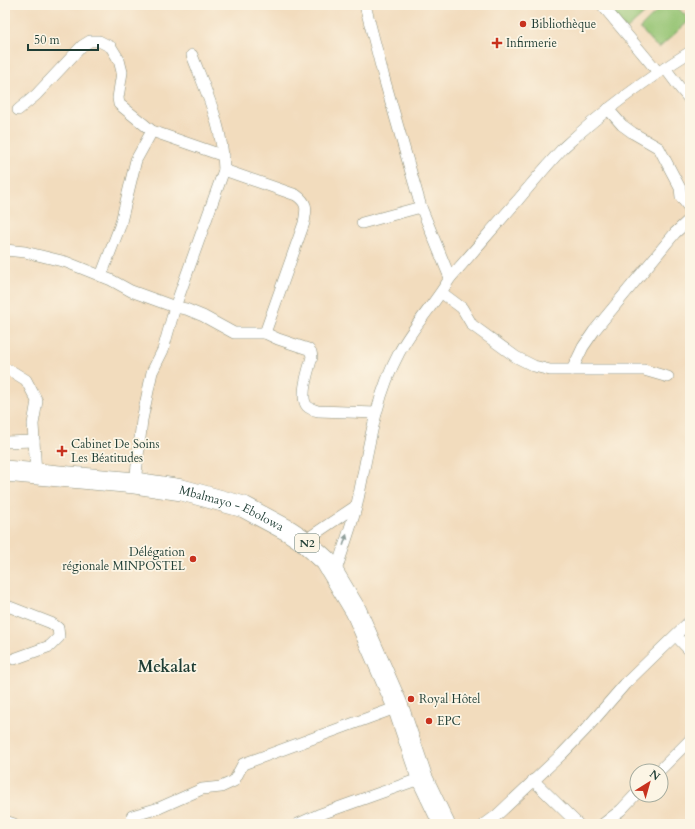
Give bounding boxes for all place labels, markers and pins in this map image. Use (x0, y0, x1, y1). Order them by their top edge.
place label: Bibliothèque (531, 16, 596, 32)
marker: Bibliothèque (518, 19, 528, 29)
place label: Infirmerie (506, 35, 557, 51)
marker: Infirmerie (491, 37, 503, 49)
place label: Cabinet De Soins Les Béatitudes (71, 436, 160, 466)
marker: Cabinet De Soins Les Béatitudes (56, 445, 68, 457)
place label: Délégation régionale MINPOSTEL (62, 544, 186, 574)
marker: Délégation régionale MINPOSTEL (188, 554, 198, 564)
place label: Royal Hôtel (419, 691, 480, 707)
marker: Royal Hôtel (406, 694, 416, 704)
place label: EPC (437, 713, 461, 729)
marker: EPC (424, 716, 434, 726)

